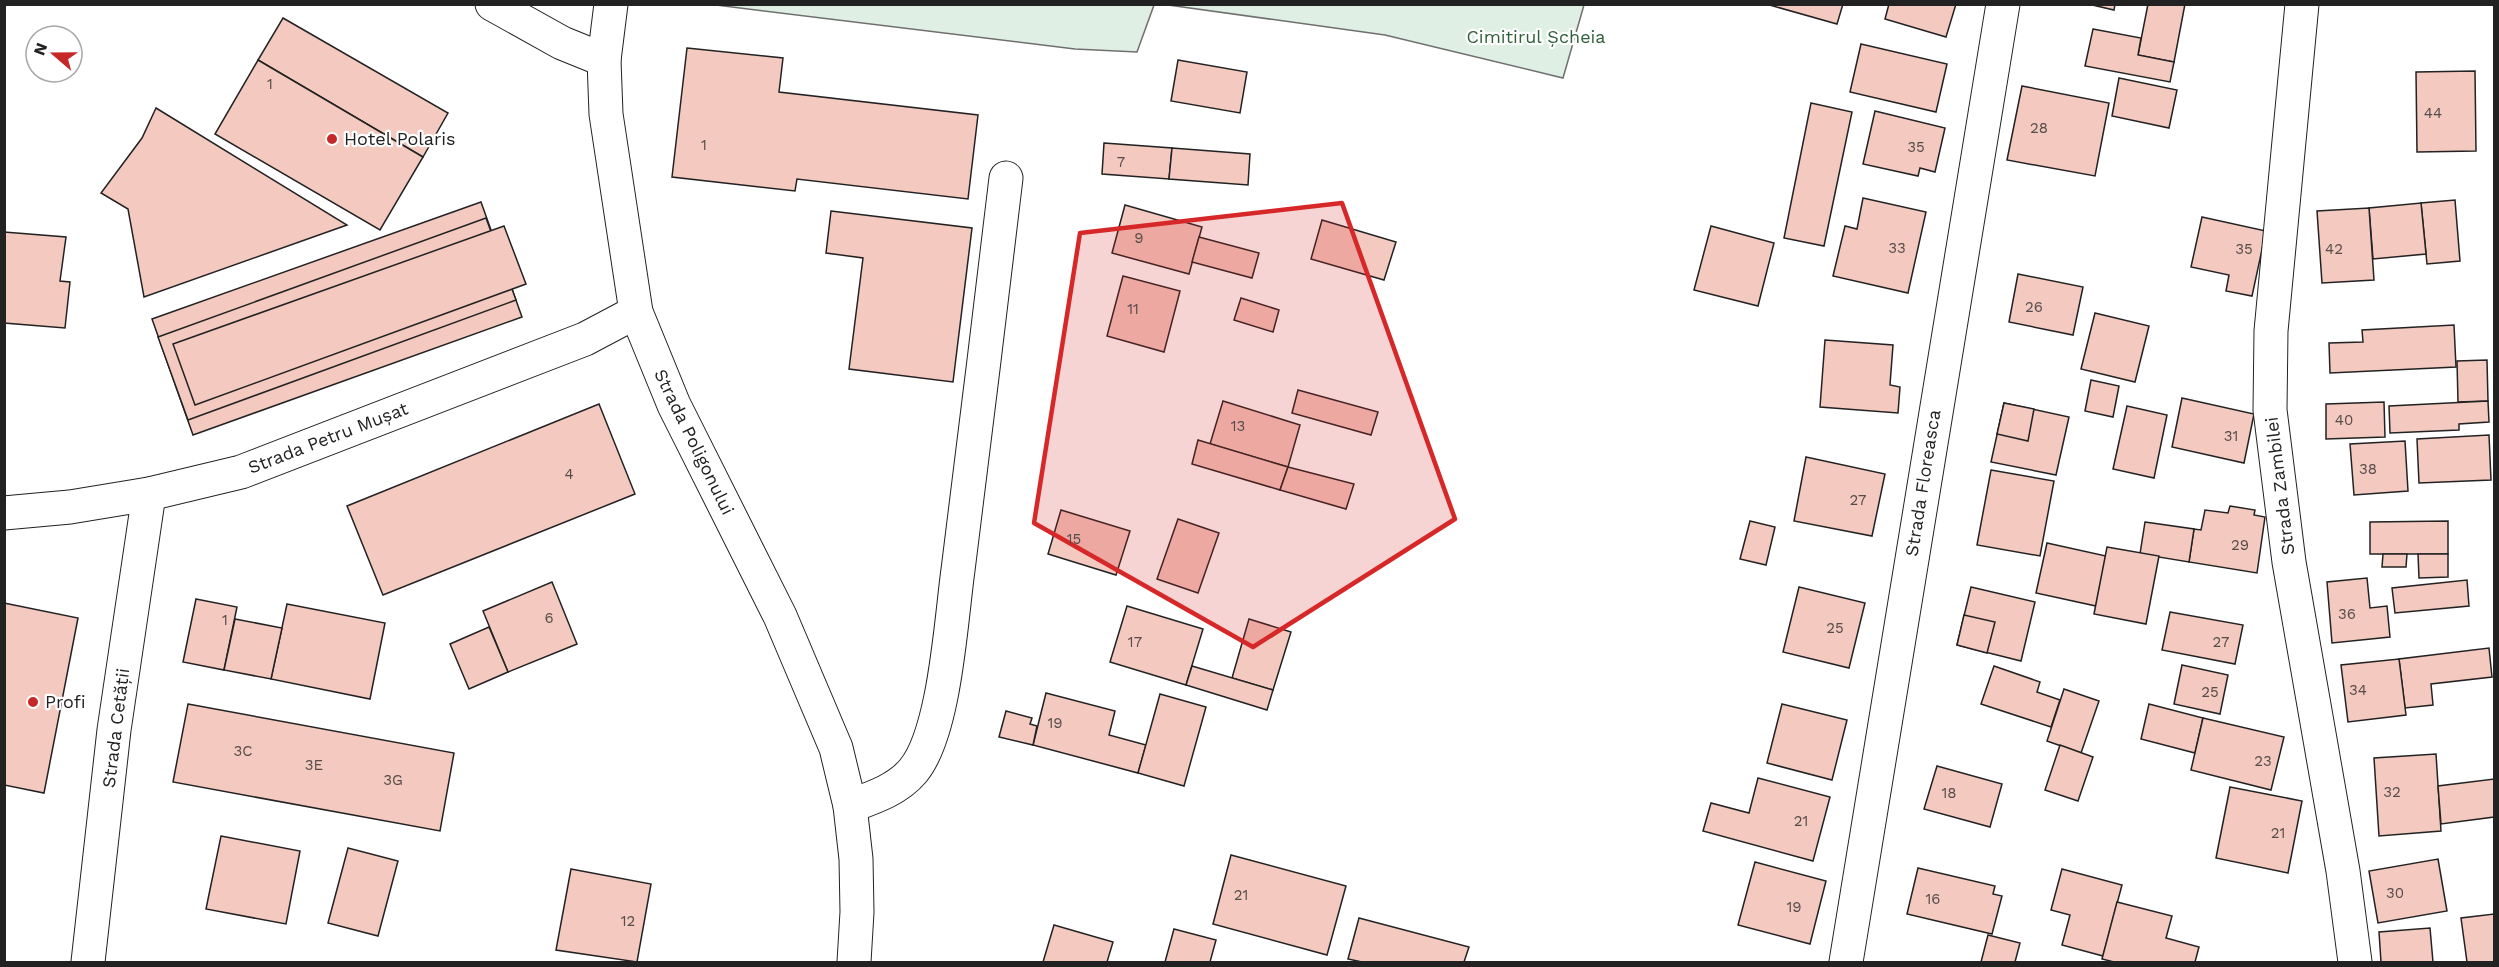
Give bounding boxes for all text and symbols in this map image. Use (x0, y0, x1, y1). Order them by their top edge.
north arrow (24, 24, 84, 84)
park label: Cimitirul Șcheia (1467, 26, 1606, 47)
text: N (29, 40, 51, 58)
house number: 1 (267, 75, 273, 93)
house number: 44 (2424, 104, 2442, 122)
house number: 28 (2030, 119, 2048, 137)
place label: Hotel Polaris (344, 128, 456, 149)
marker: Hotel Polaris (325, 132, 339, 146)
house number: 1 (701, 136, 707, 154)
house number: 35 (1907, 138, 1925, 156)
house number: 7 (1117, 153, 1125, 171)
house number: 9 (1134, 229, 1144, 247)
house number: 33 (1888, 239, 1906, 257)
house number: 35 (2235, 240, 2253, 258)
house number: 42 (2325, 240, 2343, 258)
house number: 26 (2025, 298, 2043, 316)
house number: 11 (1127, 300, 1139, 318)
street label: Strada Poligonului (650, 365, 739, 518)
street label: Strada Petru Mușat (245, 397, 411, 478)
street label: Strada Floreasca (1901, 408, 1944, 558)
house number: 40 (2335, 411, 2353, 429)
street label: Strada Zambilei (2261, 416, 2298, 556)
house number: 13 (1231, 417, 1245, 435)
house number: 31 (2224, 427, 2238, 445)
house number: 38 (2359, 460, 2377, 478)
house number: 4 (564, 465, 574, 483)
house number: 27 (1850, 491, 1866, 509)
house number: 15 (1067, 530, 1081, 548)
house number: 29 (2231, 536, 2249, 554)
house number: 36 (2338, 605, 2356, 623)
house number: 6 (544, 609, 554, 627)
house number: 1 (222, 611, 228, 629)
house number: 25 (1826, 619, 1844, 637)
house number: 17 (1128, 633, 1142, 651)
house number: 27 (2213, 633, 2229, 651)
street label: Strada Cetății (98, 667, 133, 789)
house number: 34 (2349, 681, 2367, 699)
house number: 25 (2201, 683, 2219, 701)
place label: Profi (45, 691, 86, 712)
marker: Profi (26, 695, 40, 709)
house number: 19 (1047, 714, 1063, 732)
house number: 3C (233, 742, 253, 760)
house number: 23 (2254, 752, 2272, 770)
house number: 3E (305, 756, 323, 774)
house number: 3G (383, 771, 403, 789)
house number: 32 (2383, 783, 2401, 801)
house number: 18 (1941, 784, 1957, 802)
house number: 21 (1794, 812, 1808, 830)
house number: 21 (2271, 824, 2285, 842)
house number: 30 (2386, 884, 2404, 902)
house number: 21 (1234, 886, 1248, 904)
house number: 16 (1926, 890, 1940, 908)
house number: 19 (1786, 898, 1802, 916)
house number: 12 (621, 912, 635, 930)

